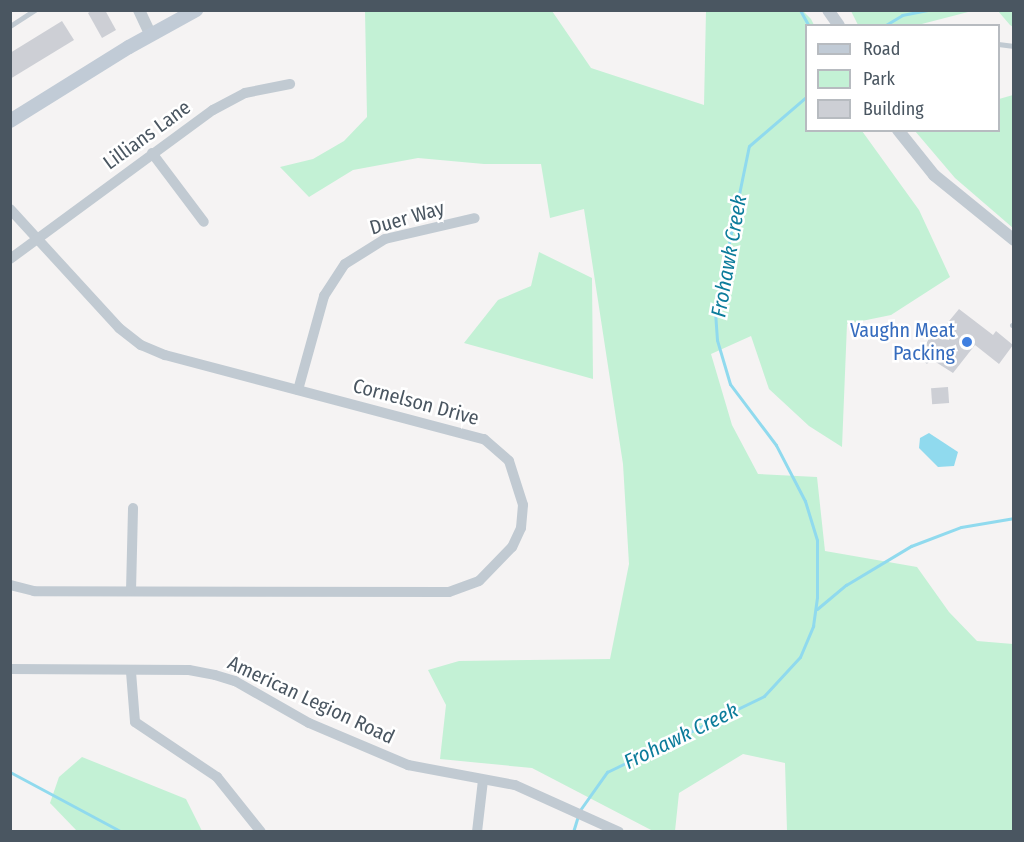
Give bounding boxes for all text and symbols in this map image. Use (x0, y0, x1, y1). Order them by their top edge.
legend (805, 24, 1000, 132)
text: Road (863, 38, 900, 60)
text: Park (863, 68, 895, 90)
street label: Lillians Lane (99, 95, 195, 175)
text: Building (863, 98, 924, 120)
water label: Frohawk Creek (706, 193, 752, 319)
street label: Duer Way (367, 196, 447, 240)
place label: Vaughn Meat Packing (850, 318, 955, 365)
marker: Vaughn Meat Packing (960, 335, 974, 349)
street label: Cornelson Drive (350, 374, 482, 430)
street label: American Legion Road (224, 651, 398, 749)
water label: Frohawk Creek (620, 697, 742, 775)

